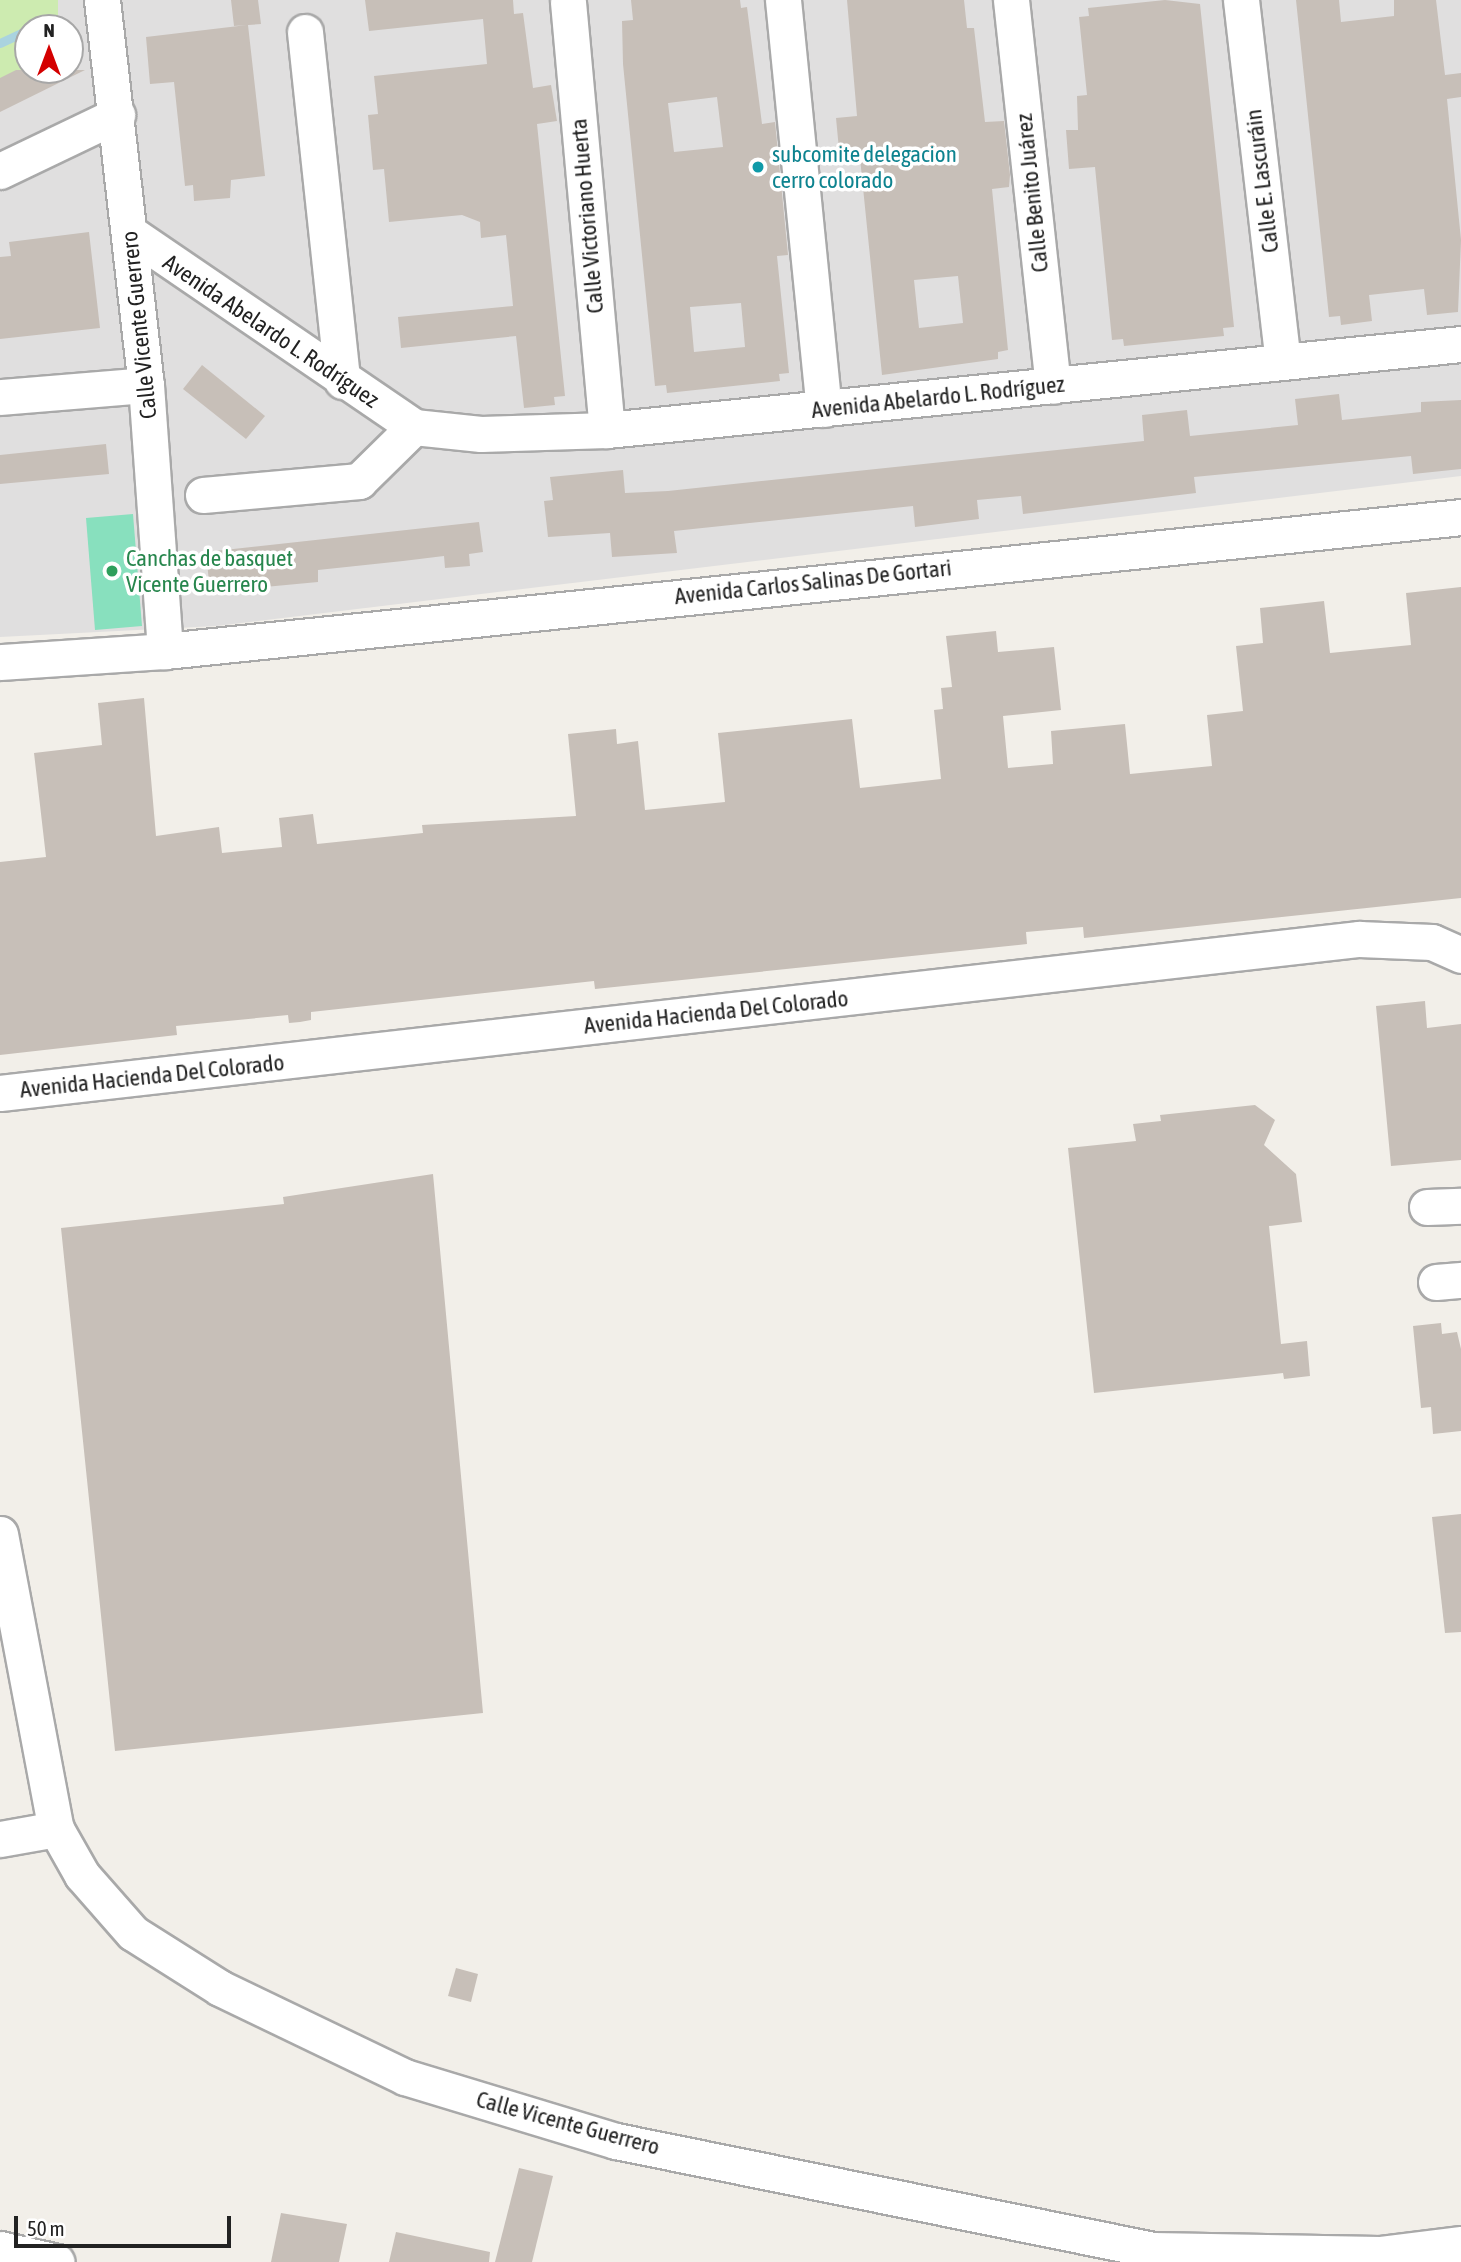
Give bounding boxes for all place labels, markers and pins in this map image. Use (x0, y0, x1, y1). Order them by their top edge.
place label: subcomite delegacion cerro colorado (772, 140, 957, 194)
marker: subcomite delegacion cerro colorado (750, 159, 766, 175)
place label: Canchas de basquet Vicente Guerrero (126, 544, 293, 598)
marker: Canchas de basquet Vicente Guerrero (104, 563, 120, 579)

